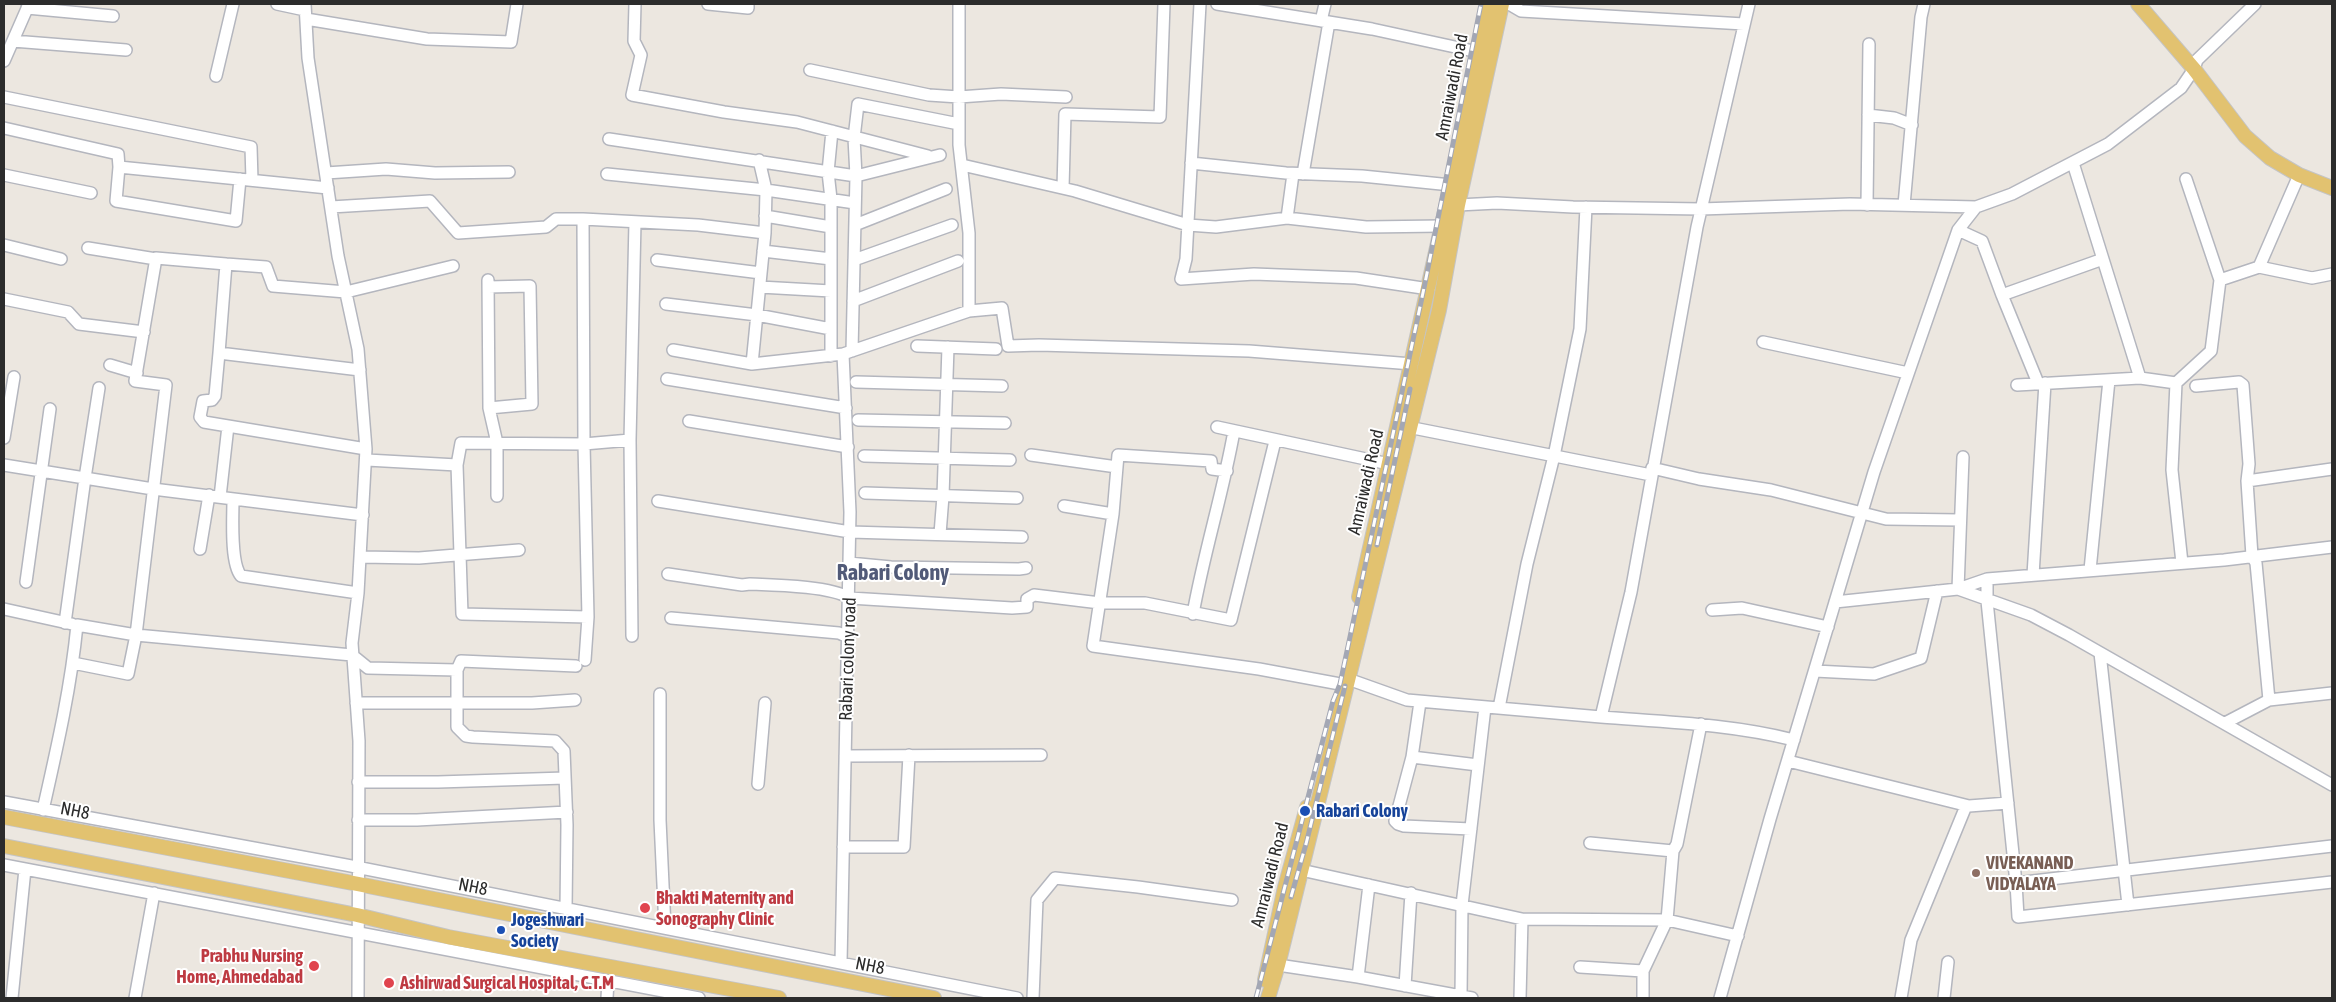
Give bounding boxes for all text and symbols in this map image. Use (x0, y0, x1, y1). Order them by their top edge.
street label: Amraiwadi Road (1431, 32, 1473, 142)
street label: Amraiwadi Road (1343, 427, 1389, 537)
district label: Rabari Colony (837, 560, 949, 586)
street label: Rabari colony road (835, 597, 861, 721)
street label: NH8 (58, 798, 92, 824)
place label: Rabari Colony (1316, 800, 1408, 822)
marker: Rabari Colony (1298, 804, 1312, 818)
street label: Amraiwadi Road (1246, 820, 1294, 930)
place label: VIVEKANAND VIDYALAYA (1986, 852, 2074, 894)
marker: VIVEKANAND VIDYALAYA (1970, 867, 1982, 879)
street label: NH8 (456, 874, 490, 900)
place label: Bhakti Maternity and Sonography Clinic (656, 887, 794, 930)
marker: Bhakti Maternity and Sonography Clinic (638, 901, 652, 915)
place label: Jogeshwari Society (511, 909, 584, 952)
marker: Jogeshwari Society (495, 924, 507, 936)
place label: Prabhu Nursing Home, Ahmedabad (176, 945, 303, 988)
street label: NH8 (853, 953, 887, 979)
marker: Prabhu Nursing Home, Ahmedabad (307, 959, 321, 973)
place label: Ashirwad Surgical Hospital, C.T.M (400, 972, 614, 994)
marker: Ashirwad Surgical Hospital, C.T.M (382, 976, 396, 990)

